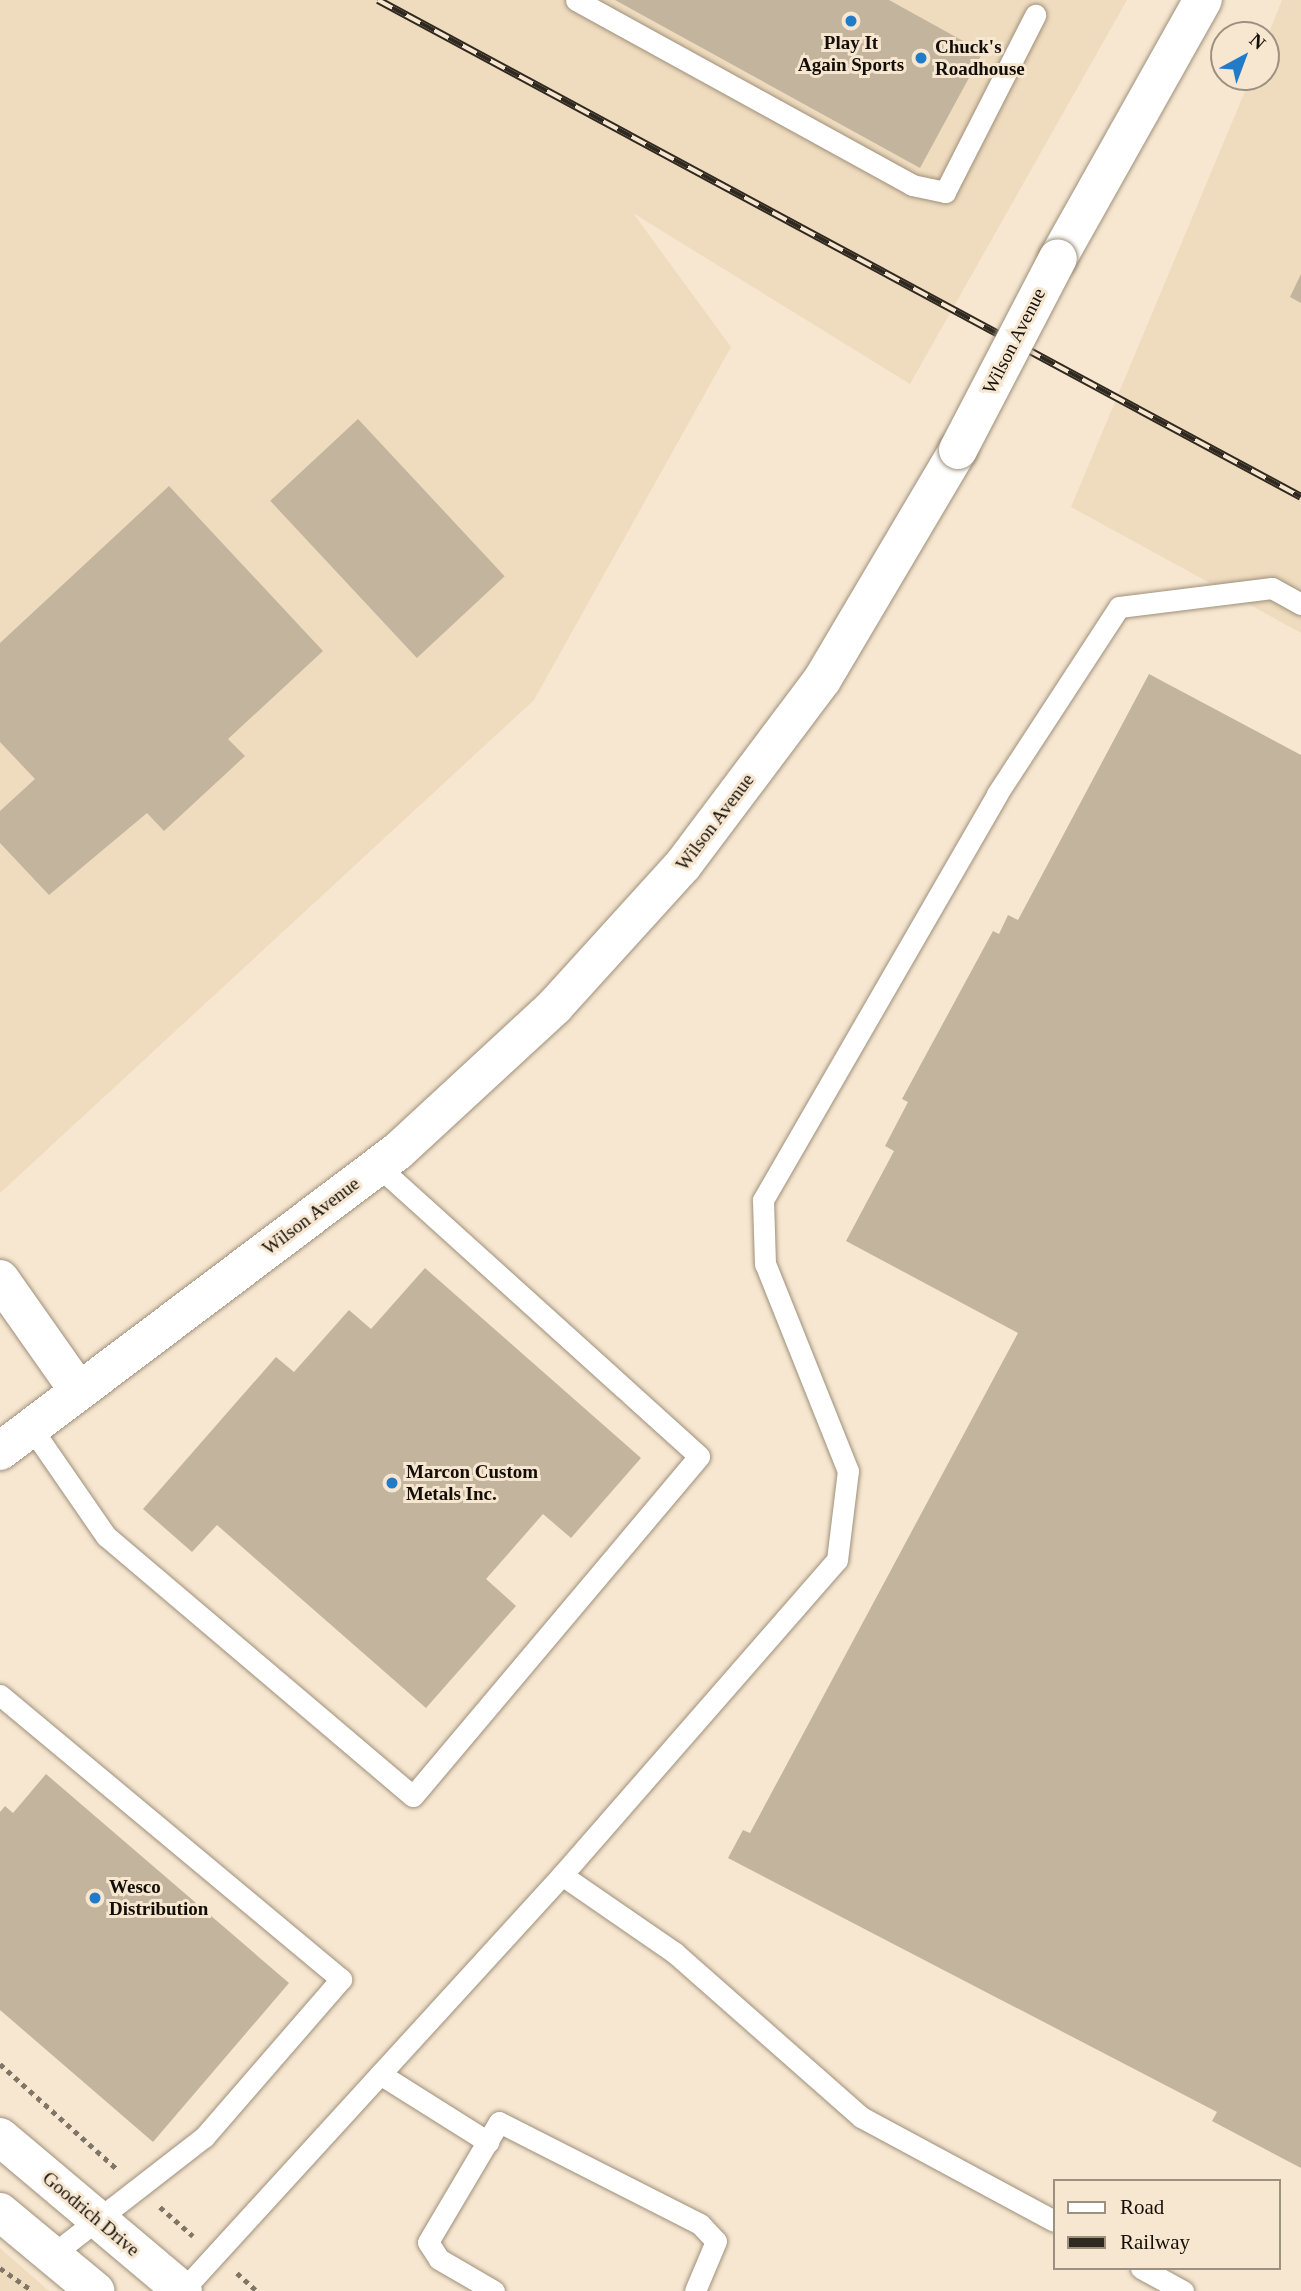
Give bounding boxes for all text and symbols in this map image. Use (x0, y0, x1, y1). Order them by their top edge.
marker: Play It Again Sports (843, 13, 859, 29)
north arrow (1210, 21, 1280, 91)
text: N (1246, 29, 1270, 54)
place label: Play It Again Sports (798, 32, 904, 76)
place label: Chuck's Roadhouse (935, 36, 1025, 80)
marker: Chuck's Roadhouse (913, 50, 929, 66)
street label: Wilson Avenue (977, 284, 1051, 398)
street label: Wilson Avenue (671, 769, 759, 875)
street label: Wilson Avenue (258, 1172, 364, 1260)
place label: Marcon Custom Metals Inc. (406, 1461, 538, 1505)
marker: Marcon Custom Metals Inc. (384, 1475, 400, 1491)
place label: Wesco Distribution (109, 1876, 208, 1920)
marker: Wesco Distribution (87, 1890, 103, 1906)
street label: Goodrich Drive (38, 2167, 144, 2261)
legend (1052, 2179, 1280, 2270)
text: Road (1120, 2195, 1164, 2219)
text: Railway (1120, 2230, 1190, 2254)

